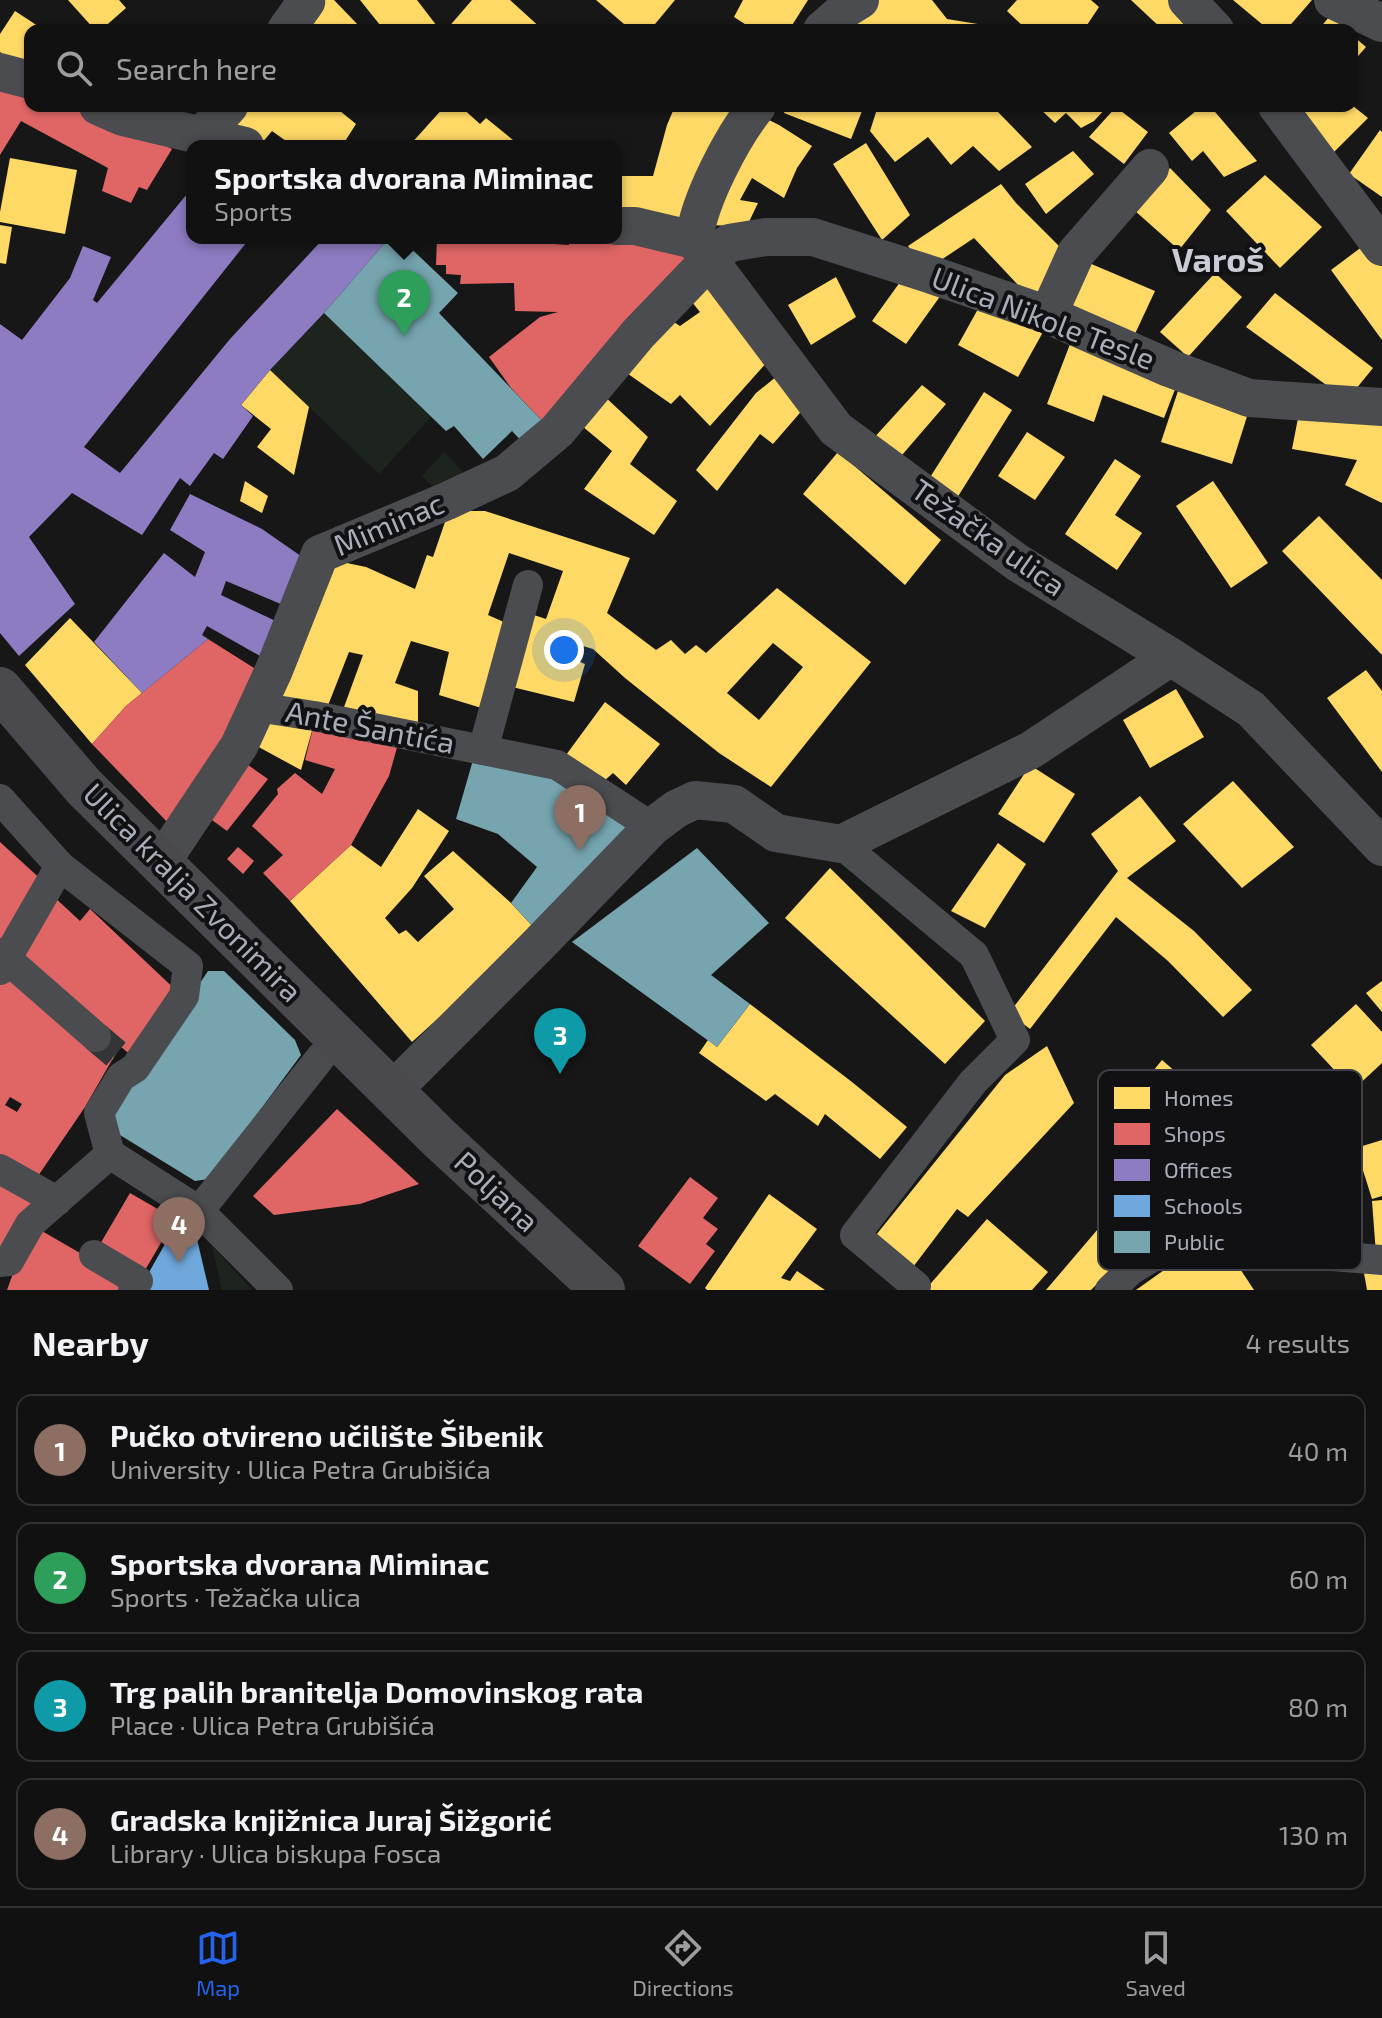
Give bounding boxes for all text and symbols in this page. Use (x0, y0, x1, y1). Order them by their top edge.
search box (24, 24, 1358, 112)
icon: search (52, 46, 96, 90)
text: Search here (116, 50, 277, 86)
popup (186, 140, 622, 244)
text: Sportska dvorana Miminac (214, 159, 594, 195)
text: Sports (214, 195, 292, 226)
district label: Varoš (1172, 238, 1264, 279)
street label: Ulica Nikole Tesle (927, 258, 1160, 376)
pin: 2 (378, 270, 430, 336)
street label: Težačka ulica (905, 470, 1073, 603)
street label: Miminac (328, 484, 449, 562)
your location (544, 630, 584, 670)
street label: Ante Šantića (283, 692, 458, 760)
street label: Ulica kralja Zvonimira (77, 775, 310, 1008)
pin: 1 (554, 785, 606, 851)
pin: 3 (534, 1008, 586, 1074)
legend (1098, 1070, 1362, 1270)
text: Homes (1164, 1084, 1233, 1110)
text: Shops (1164, 1120, 1226, 1146)
street label: Poljana (448, 1143, 547, 1238)
text: Offices (1164, 1156, 1233, 1182)
text: Schools (1164, 1192, 1243, 1218)
pin: 4 (153, 1197, 205, 1263)
text: Public (1164, 1228, 1225, 1254)
text: Nearby (32, 1322, 149, 1363)
text: 4 results (1245, 1327, 1350, 1358)
text: Pučko otvireno učilište Šibenik (110, 1417, 544, 1453)
text: 1 (54, 1435, 66, 1466)
text: 40 m (1288, 1435, 1348, 1466)
text: University · Ulica Petra Grubišića (110, 1453, 491, 1484)
text: Sportska dvorana Miminac (110, 1545, 489, 1581)
text: 2 (52, 1563, 68, 1594)
text: 60 m (1289, 1563, 1348, 1594)
text: Sports · Težačka ulica (110, 1581, 361, 1612)
text: Trg palih branitelja Domovinskog rata (110, 1673, 643, 1709)
text: 3 (53, 1691, 67, 1722)
text: 80 m (1288, 1691, 1348, 1722)
text: Place · Ulica Petra Grubišića (110, 1709, 435, 1740)
text: Gradska knjižnica Juraj Šižgorić (110, 1801, 552, 1837)
text: 4 (52, 1819, 68, 1850)
text: 130 m (1279, 1819, 1348, 1850)
text: Library · Ulica biskupa Fosca (110, 1837, 441, 1868)
tab: Map (196, 1926, 240, 2000)
tab: Directions (632, 1926, 734, 2000)
tab: Saved (1126, 1926, 1186, 2000)

